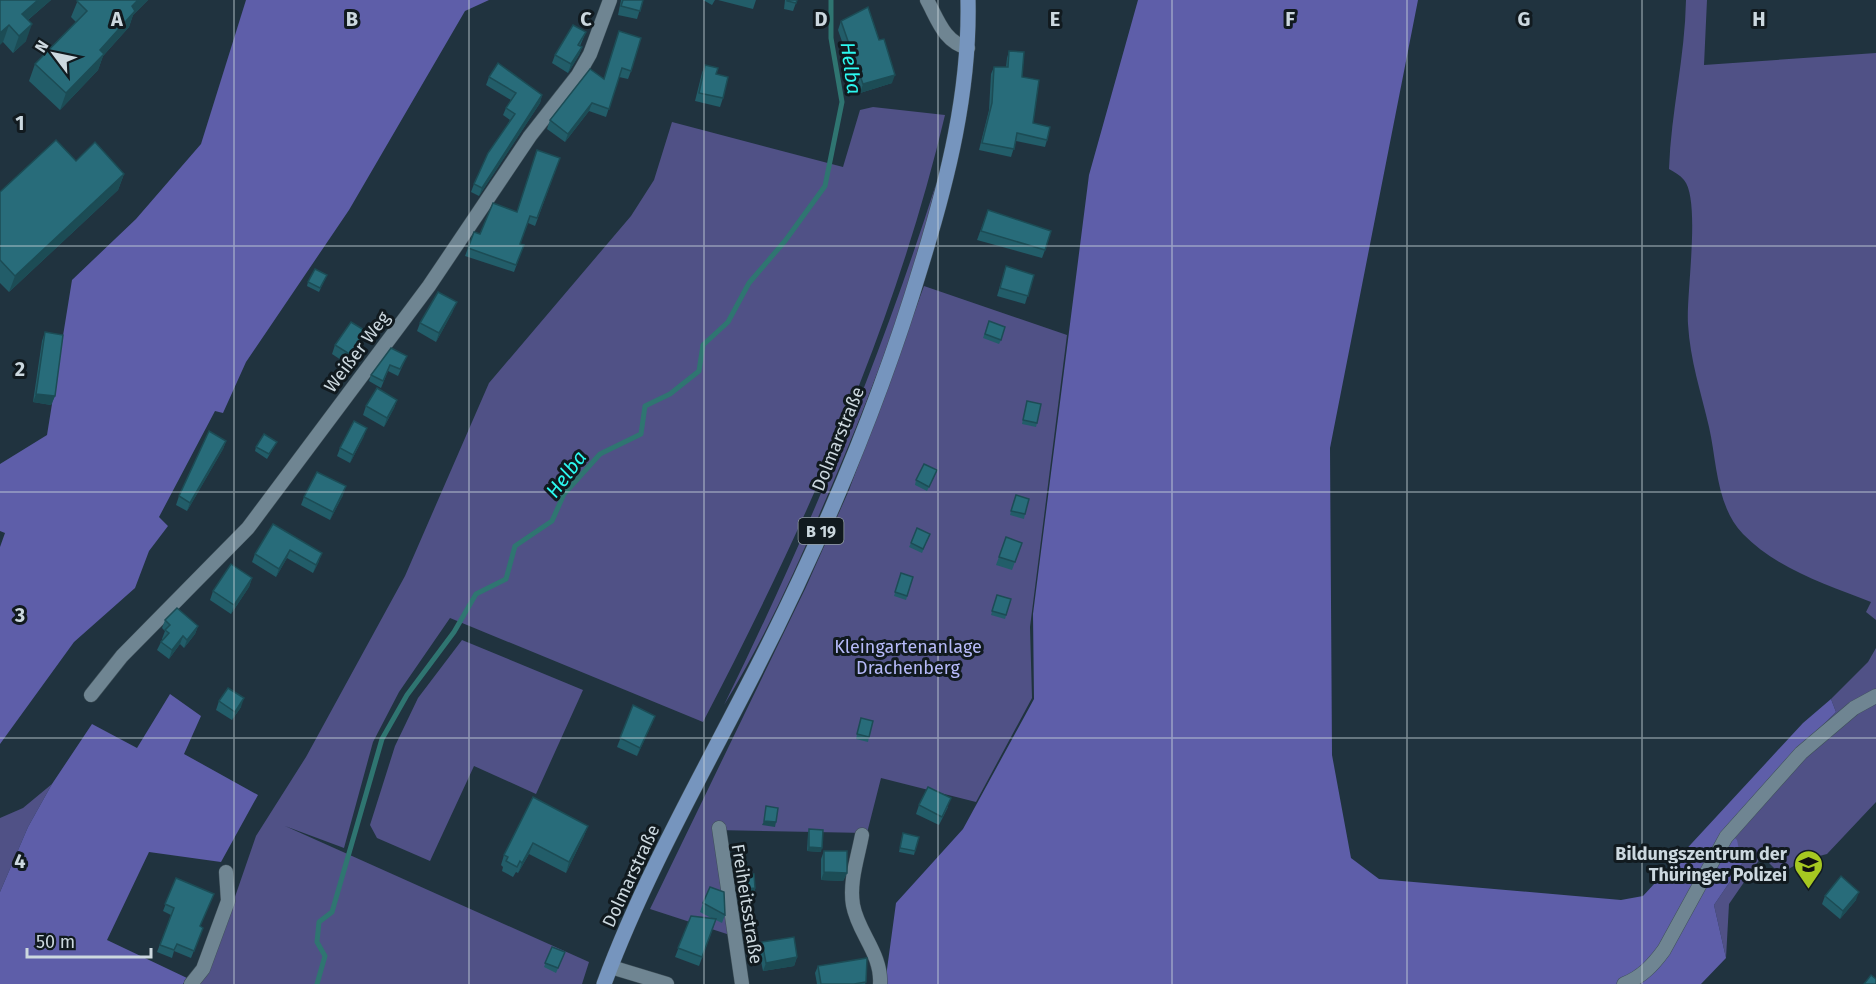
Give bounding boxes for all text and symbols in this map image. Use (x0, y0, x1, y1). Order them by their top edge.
text: A (110, 7, 124, 31)
text: B (346, 7, 358, 31)
text: C (580, 7, 592, 31)
text: D (814, 7, 828, 31)
text: E (1050, 7, 1060, 31)
text: F (1285, 7, 1295, 31)
text: G (1518, 7, 1530, 31)
text: H (1752, 7, 1766, 31)
north arrow (24, 24, 84, 84)
text: N (31, 37, 53, 56)
water label: Helba (835, 40, 867, 96)
text: 1 (15, 111, 25, 135)
street label: Weißer Weg (319, 307, 395, 397)
text: 2 (15, 357, 25, 381)
street label: Dolmarstraße (807, 384, 869, 494)
water label: Helba (541, 446, 591, 502)
road number: B 19 (798, 518, 844, 544)
text: 3 (14, 603, 25, 627)
park label: Kleingartenanlage Drachenberg (834, 636, 982, 679)
street label: Dolmarstraße (598, 821, 664, 931)
street label: Freiheitsstraße (727, 842, 767, 966)
place label: Bildungszentrum der Thüringer Polizei (1615, 843, 1788, 886)
school or university icon: Bildungszentrum der Thüringer Polizei (1792, 848, 1824, 890)
text: 4 (14, 849, 26, 873)
scale bar (27, 921, 152, 959)
text: 50 m (36, 931, 75, 953)

